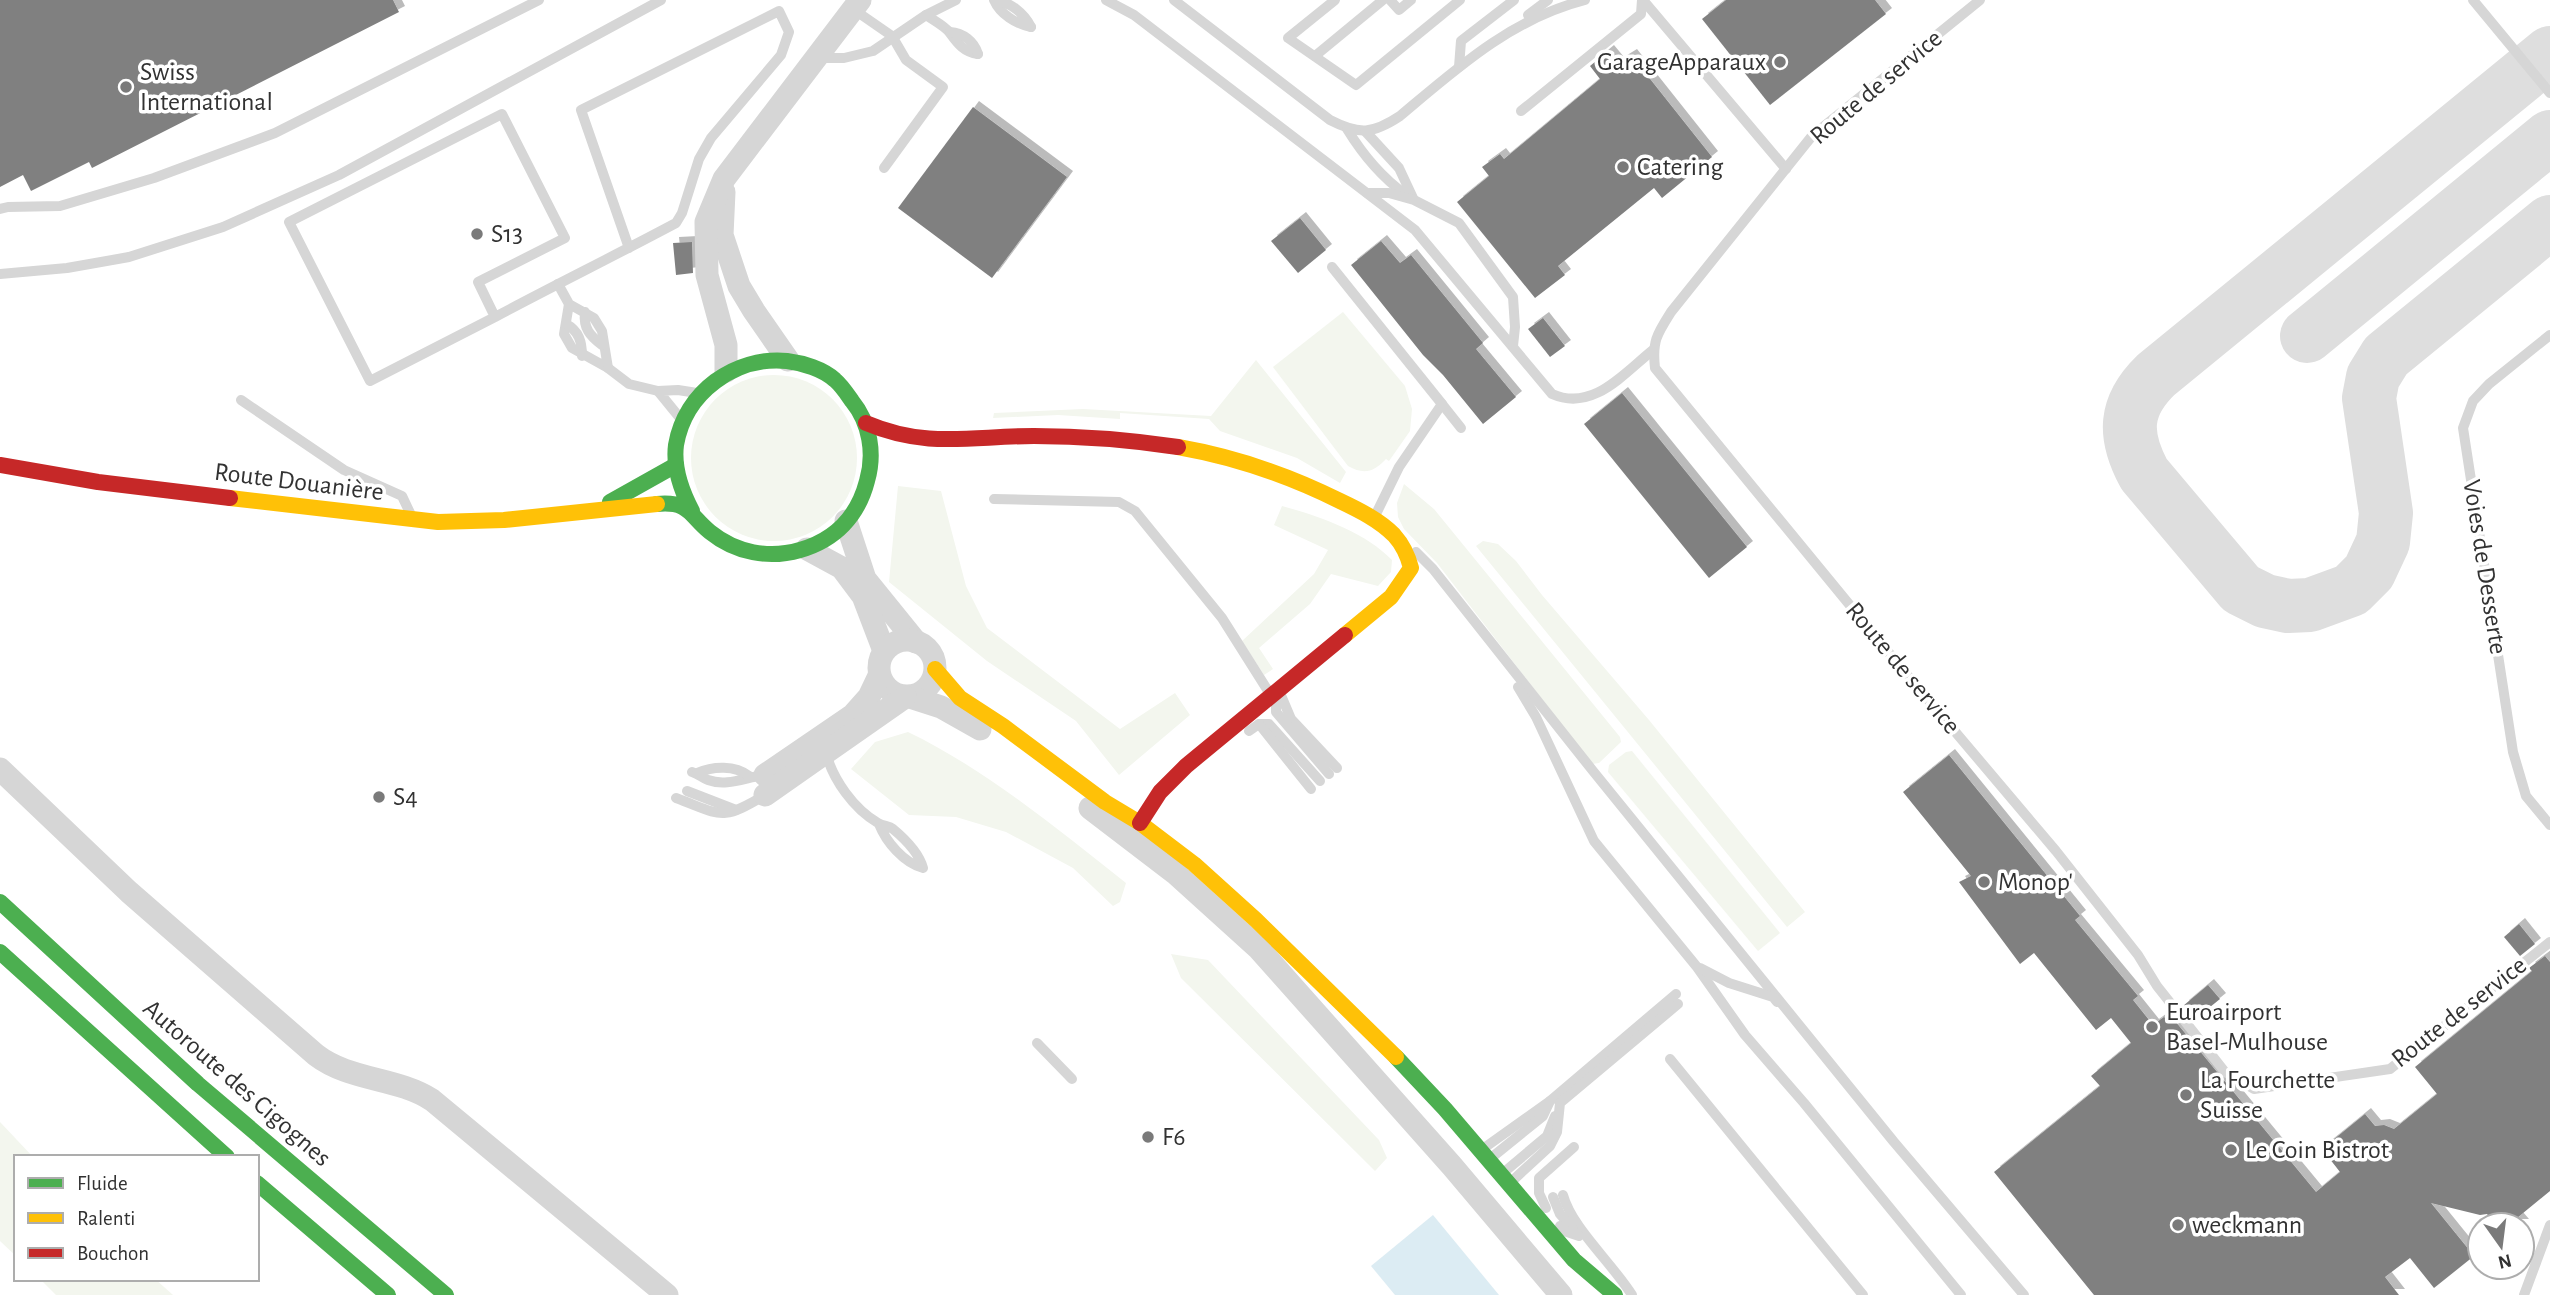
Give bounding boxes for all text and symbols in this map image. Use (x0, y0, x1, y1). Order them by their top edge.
street label: Route de service (1805, 25, 1947, 149)
place label: GarageApparaux (1597, 49, 1766, 75)
marker: GarageApparaux (1772, 54, 1788, 70)
place label: Swiss International (140, 59, 273, 115)
marker: Swiss International (118, 79, 134, 95)
place label: Catering (1637, 154, 1724, 180)
marker: Catering (1615, 159, 1631, 175)
place label: S13 (491, 221, 523, 247)
marker: S13 (469, 226, 485, 242)
street label: Route Douanière (213, 459, 385, 505)
street label: Voies de Desserte (2458, 478, 2512, 656)
street label: Route de service (1841, 597, 1965, 739)
place label: S4 (393, 784, 418, 810)
marker: S4 (371, 789, 387, 805)
place label: Monop' (1998, 869, 2073, 895)
marker: Monop' (1976, 874, 1992, 890)
street label: Route de service (2387, 952, 2531, 1072)
street label: Autoroute des Cigognes (138, 995, 336, 1171)
place label: Euroairport Basel-Mulhouse (2166, 999, 2328, 1055)
marker: Euroairport Basel-Mulhouse (2144, 1019, 2160, 1035)
place label: La Fourchette Suisse (2200, 1067, 2335, 1123)
marker: La Fourchette Suisse (2178, 1087, 2194, 1103)
place label: F6 (1162, 1124, 1186, 1150)
marker: F6 (1140, 1129, 1156, 1145)
place label: Le Coin Bistrot (2245, 1137, 2389, 1163)
marker: Le Coin Bistrot (2223, 1142, 2239, 1158)
legend (14, 1155, 259, 1281)
text: Fluide (77, 1173, 128, 1194)
text: Ralenti (77, 1208, 135, 1229)
north arrow (2466, 1211, 2536, 1281)
place label: weckmann (2192, 1212, 2302, 1238)
marker: weckmann (2170, 1217, 2186, 1233)
text: Bouchon (77, 1243, 149, 1264)
text: N (2496, 1250, 2513, 1272)

